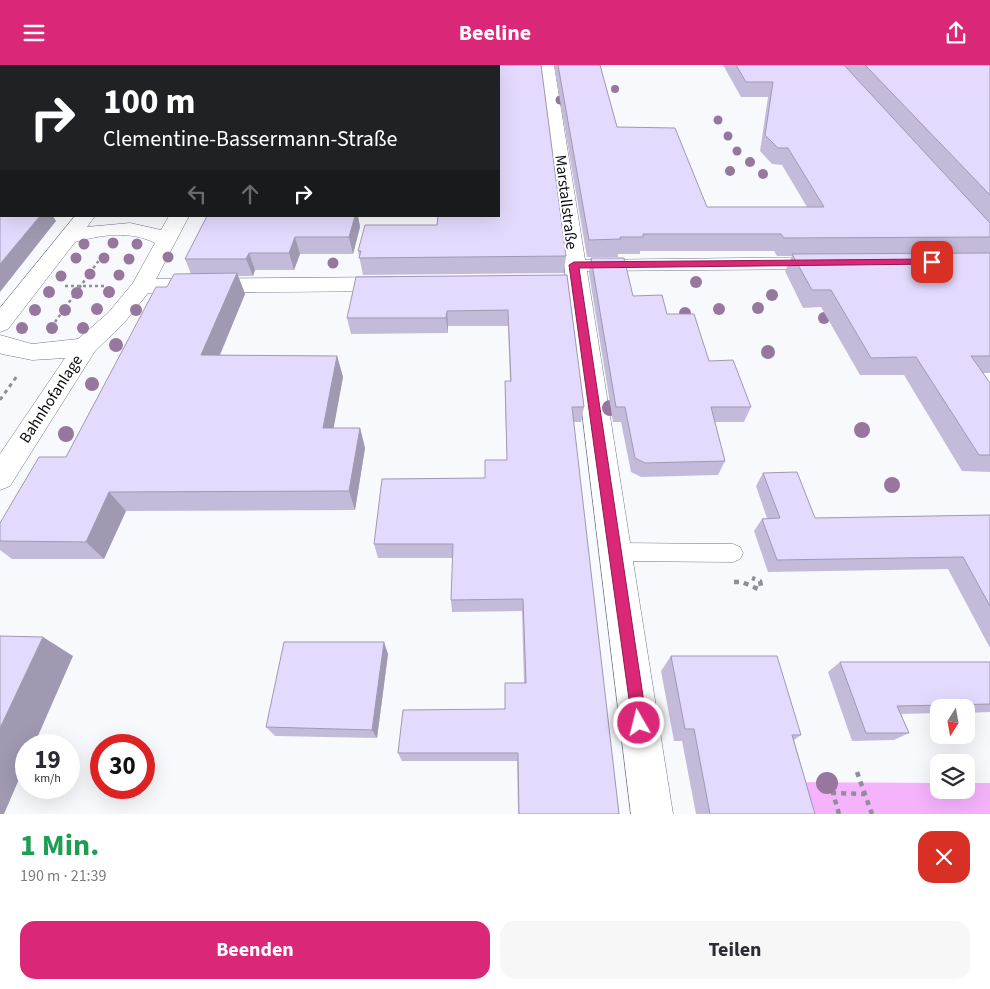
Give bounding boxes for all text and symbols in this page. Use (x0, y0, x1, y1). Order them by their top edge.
text: Beeline (459, 17, 531, 49)
icon: menu (20, 19, 48, 47)
icon: share (942, 19, 970, 47)
text: 100 m (103, 77, 195, 127)
icon: right (20, 85, 85, 150)
text: Clementine-Bassermann-Straße (103, 123, 397, 155)
street label: Marstallstraße (549, 153, 583, 251)
icon: left (183, 180, 211, 208)
icon: ahead (236, 180, 264, 208)
icon: right (289, 180, 317, 208)
pin (911, 241, 953, 283)
icon: arrive (918, 248, 946, 276)
street label: Bahnhofanlage (14, 350, 88, 448)
position arrow (612, 696, 664, 748)
north arrow (930, 699, 975, 744)
map controls (930, 699, 975, 799)
speed limit sign: 30 (90, 734, 155, 799)
text: 19 (34, 742, 61, 778)
button: layers (930, 754, 975, 799)
text: km/h (34, 770, 61, 787)
text: 1 Min. (20, 824, 99, 867)
button: close (918, 831, 970, 883)
text: 190 m · 21:39 (20, 865, 107, 887)
button: Beenden (20, 921, 490, 979)
button: Teilen (500, 921, 970, 979)

